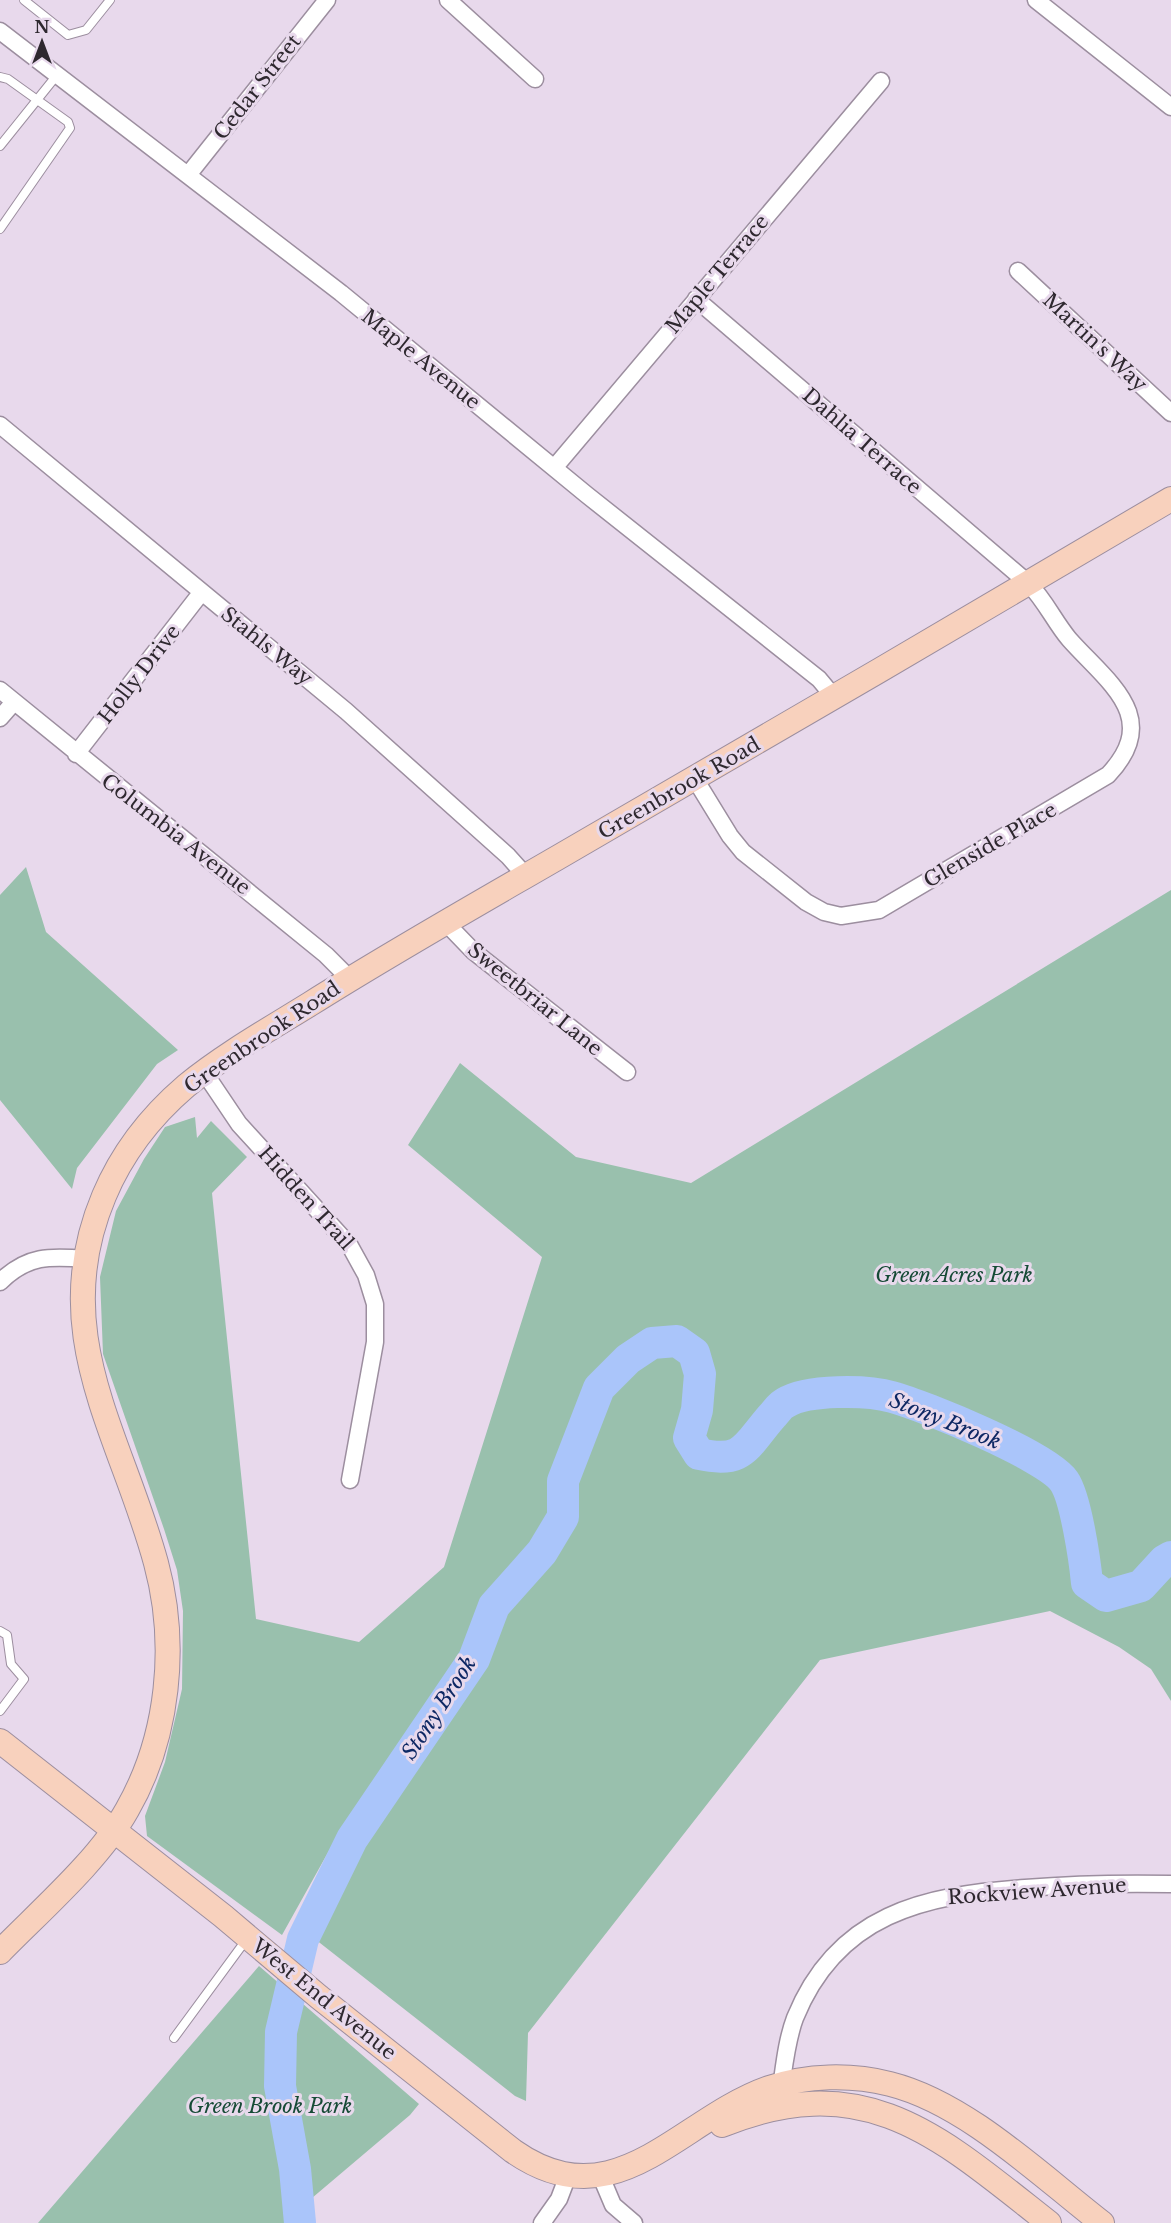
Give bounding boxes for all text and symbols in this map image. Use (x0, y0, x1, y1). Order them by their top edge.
north arrow (12, 12, 72, 72)
text: N (34, 17, 50, 37)
street label: Cedar Street (208, 29, 306, 144)
street label: Maple Terrace (660, 210, 774, 338)
street label: Martin's Way (1038, 288, 1152, 396)
street label: Maple Avenue (357, 304, 485, 414)
street label: Dahlia Terrace (798, 383, 926, 499)
street label: Stahls Way (216, 602, 318, 690)
street label: Holly Drive (93, 620, 185, 728)
street label: Greenbrook Road (594, 732, 764, 844)
street label: Columbia Avenue (97, 768, 255, 900)
street label: Glenside Place (919, 797, 1061, 893)
street label: Sweetbriar Lane (463, 937, 607, 1061)
street label: Greenbrook Road (179, 976, 345, 1098)
street label: Hidden Trail (253, 1141, 359, 1255)
park label: Green Acres Park (875, 1263, 1033, 1287)
water label: Stony Brook (886, 1387, 1004, 1455)
water label: Stony Brook (396, 1652, 482, 1764)
street label: Rockview Avenue (947, 1873, 1127, 1909)
street label: West End Avenue (246, 1933, 401, 2065)
park label: Green Brook Park (188, 2094, 352, 2118)

